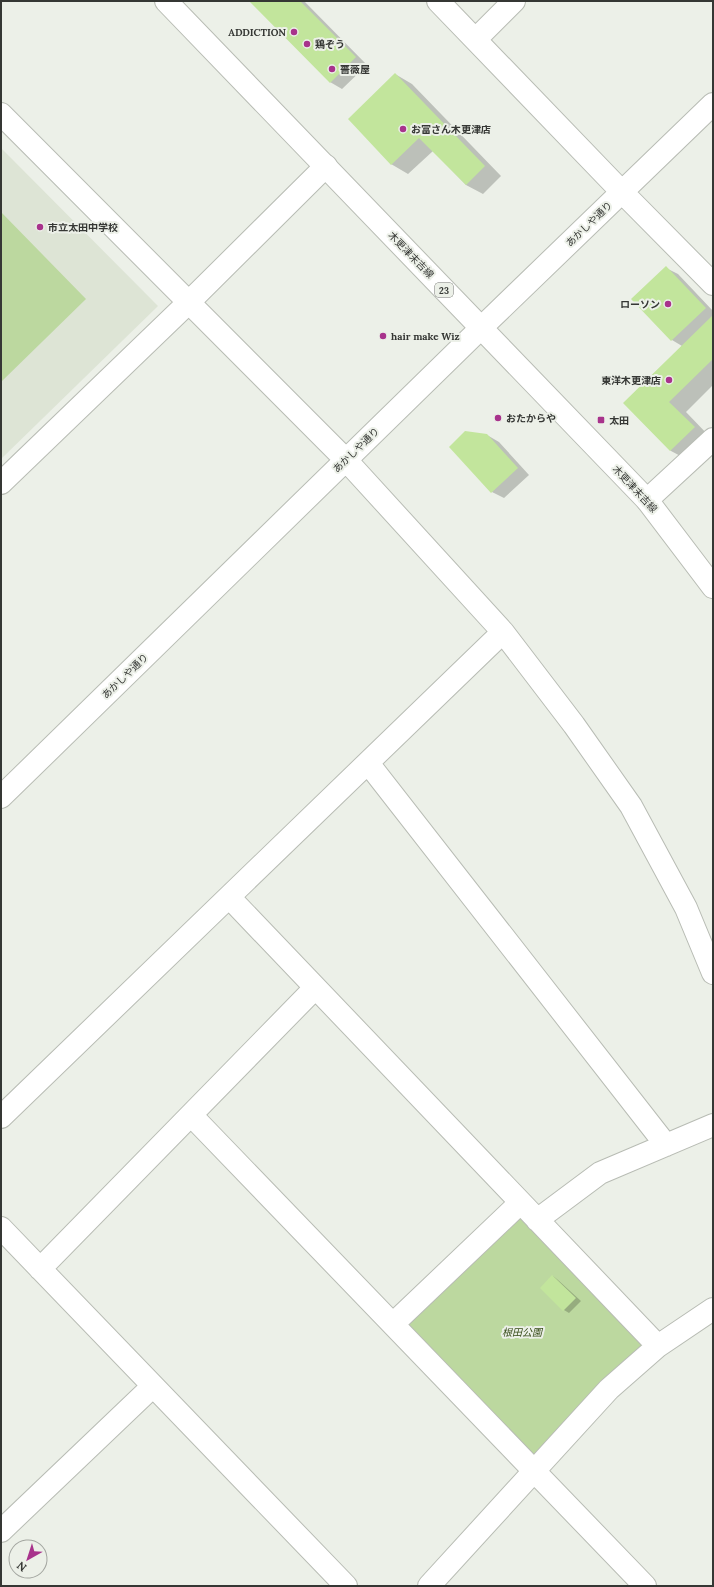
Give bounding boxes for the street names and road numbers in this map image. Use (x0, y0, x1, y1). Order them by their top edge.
street label: あかしや通り (563, 199, 615, 249)
street label: 木更津末吉線 (385, 229, 437, 281)
road number: 23 (435, 283, 453, 297)
street label: あかしや通り (330, 425, 382, 475)
street label: 木更津末吉線 (610, 463, 660, 515)
street label: あかしや通り (99, 651, 151, 701)

